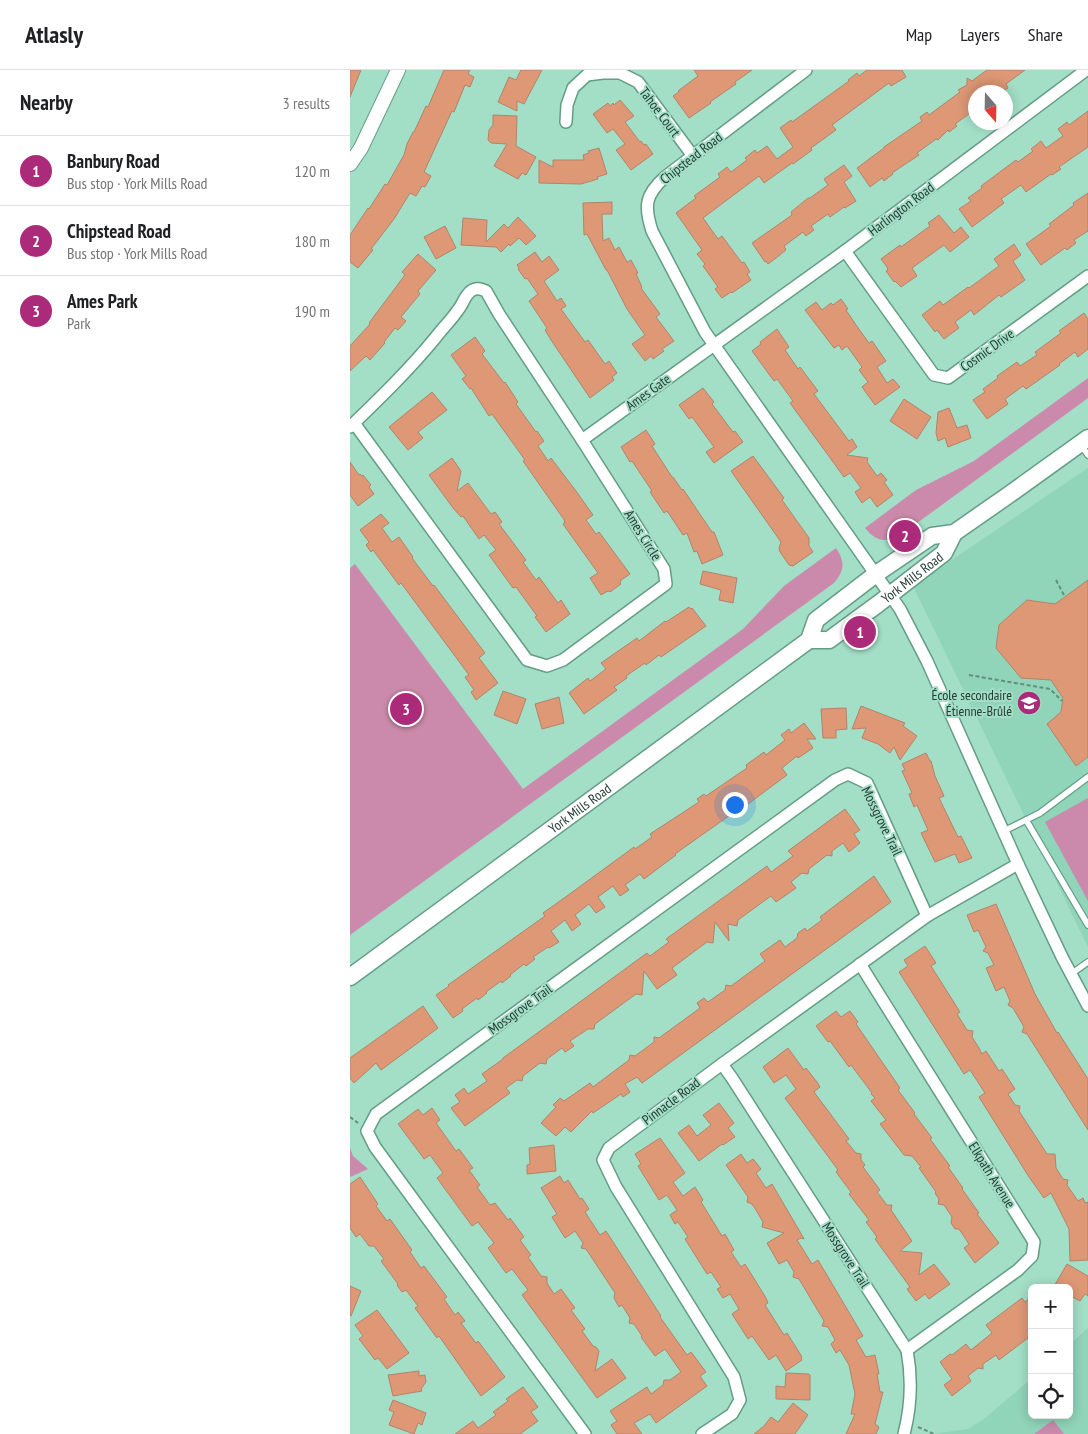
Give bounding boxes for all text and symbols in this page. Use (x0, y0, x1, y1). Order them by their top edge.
text: Atlasly (25, 19, 83, 50)
text: Map (906, 23, 932, 46)
text: Layers (960, 23, 1000, 46)
text: Share (1028, 23, 1063, 46)
street label: Tahoe Court (635, 84, 685, 141)
north arrow (968, 85, 1013, 130)
text: Nearby (20, 89, 73, 116)
text: 3 results (283, 93, 330, 113)
street label: Chipstead Road (656, 128, 726, 188)
text: Banbury Road (67, 149, 160, 173)
text: 1 (32, 161, 40, 181)
text: 120 m (295, 161, 330, 181)
text: Bus stop · York Mills Road (67, 173, 208, 193)
street label: Harlington Road (864, 178, 938, 240)
text: Chipstead Road (67, 219, 171, 243)
text: 2 (32, 231, 40, 251)
text: 180 m (295, 231, 330, 251)
text: Bus stop · York Mills Road (67, 243, 208, 263)
text: Ames Park (67, 289, 138, 313)
text: 3 (32, 301, 40, 321)
text: 190 m (295, 301, 330, 321)
text: Park (67, 313, 91, 333)
street label: Cosmic Drive (957, 324, 1018, 376)
street label: Ames Gate (622, 370, 674, 414)
street label: Ames Circle (620, 506, 666, 564)
pin: 2 (889, 517, 921, 555)
street label: York Mills Road (878, 548, 947, 607)
pin: 1 (844, 613, 876, 651)
place label: École secondaire Étienne-Brûlé (932, 686, 1012, 720)
pin: 3 (390, 690, 422, 728)
school or university icon: École secondaire Étienne-Brûlé (1016, 690, 1042, 716)
street label: York Mills Road (545, 779, 615, 837)
street label: Mossgrove Trail (858, 783, 907, 859)
your location (722, 792, 748, 818)
street label: Mossgrove Trail (484, 979, 556, 1038)
street label: Pinnacle Road (638, 1073, 704, 1129)
street label: Elkpath Avenue (965, 1139, 1019, 1211)
street label: Mossgrove Trail (818, 1219, 874, 1292)
map controls (1028, 1284, 1073, 1419)
button: + (1028, 1284, 1073, 1329)
button: − (1028, 1329, 1073, 1374)
button: locate (1028, 1374, 1073, 1419)

